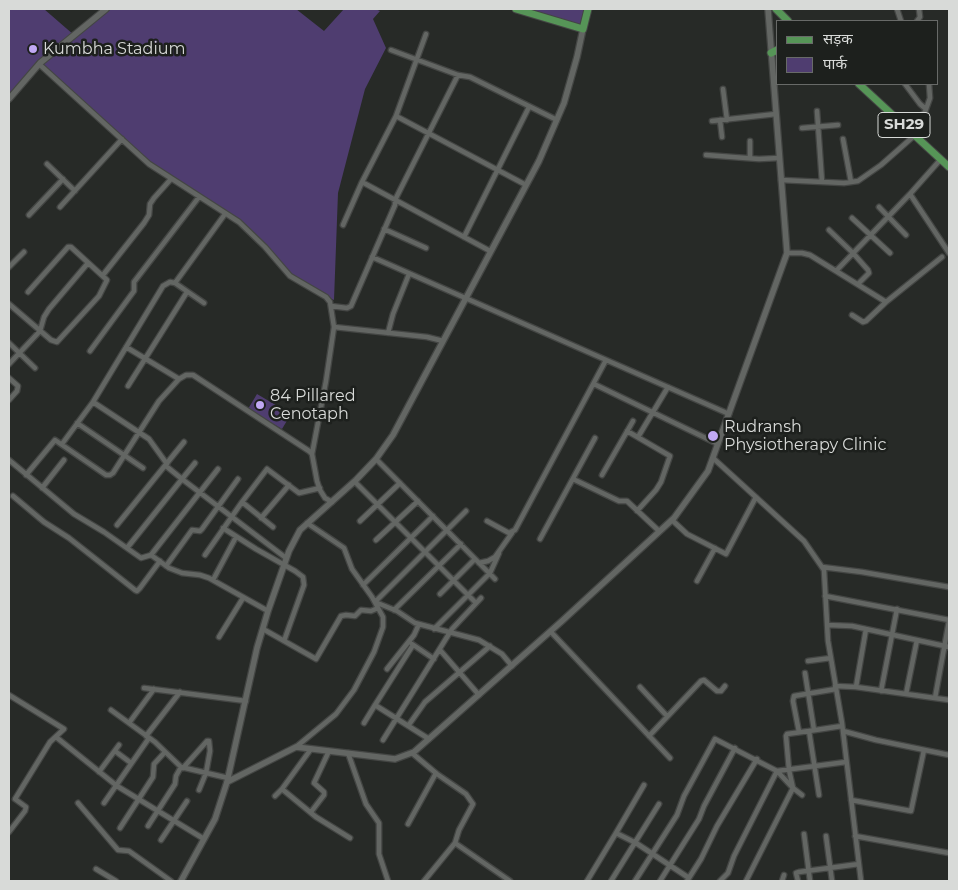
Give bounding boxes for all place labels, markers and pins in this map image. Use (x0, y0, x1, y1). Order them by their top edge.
place label: Kumbha Stadium (43, 39, 185, 59)
marker: Kumbha Stadium (27, 43, 39, 55)
place label: 84 Pillared Cenotaph (270, 386, 356, 424)
marker: 84 Pillared Cenotaph (254, 399, 266, 411)
place label: Rudransh Physiotherapy Clinic (724, 417, 886, 455)
marker: Rudransh Physiotherapy Clinic (706, 429, 720, 443)

